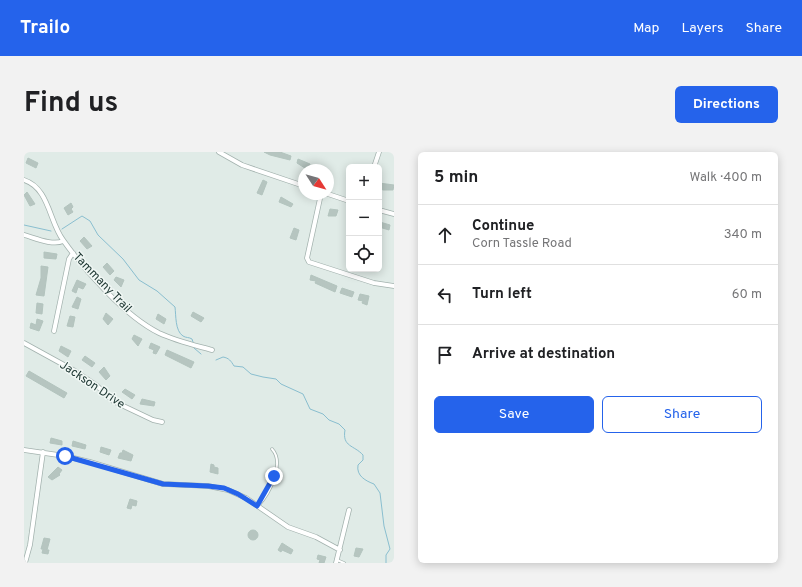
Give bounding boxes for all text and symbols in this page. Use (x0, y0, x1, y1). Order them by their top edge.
text: Trailo (20, 16, 70, 40)
text: Map (633, 20, 659, 37)
text: Layers (681, 20, 723, 37)
text: Share (745, 20, 782, 37)
text: Find us (24, 86, 118, 122)
button: Directions (675, 86, 778, 123)
north arrow (298, 164, 334, 200)
map controls (346, 164, 382, 272)
button: + (346, 164, 382, 200)
text: 5 min (434, 167, 478, 189)
text: Walk · 400 m (689, 170, 762, 186)
button: − (346, 200, 382, 236)
text: Continue (472, 217, 534, 236)
icon: ahead (434, 224, 456, 246)
text: 340 m (724, 227, 762, 243)
button: locate (346, 236, 382, 272)
text: Corn Tassle Road (472, 236, 572, 252)
street label: Tammany Trail (69, 249, 135, 317)
icon: left (434, 284, 456, 306)
text: Turn left (472, 285, 532, 304)
text: 60 m (732, 287, 762, 303)
icon: arrive (434, 344, 456, 366)
text: Arrive at destination (472, 345, 615, 364)
street label: Jackson Drive (56, 357, 128, 413)
button: Save (434, 396, 594, 433)
button: Share (602, 396, 762, 433)
route start (56, 447, 74, 465)
route end (265, 467, 283, 485)

